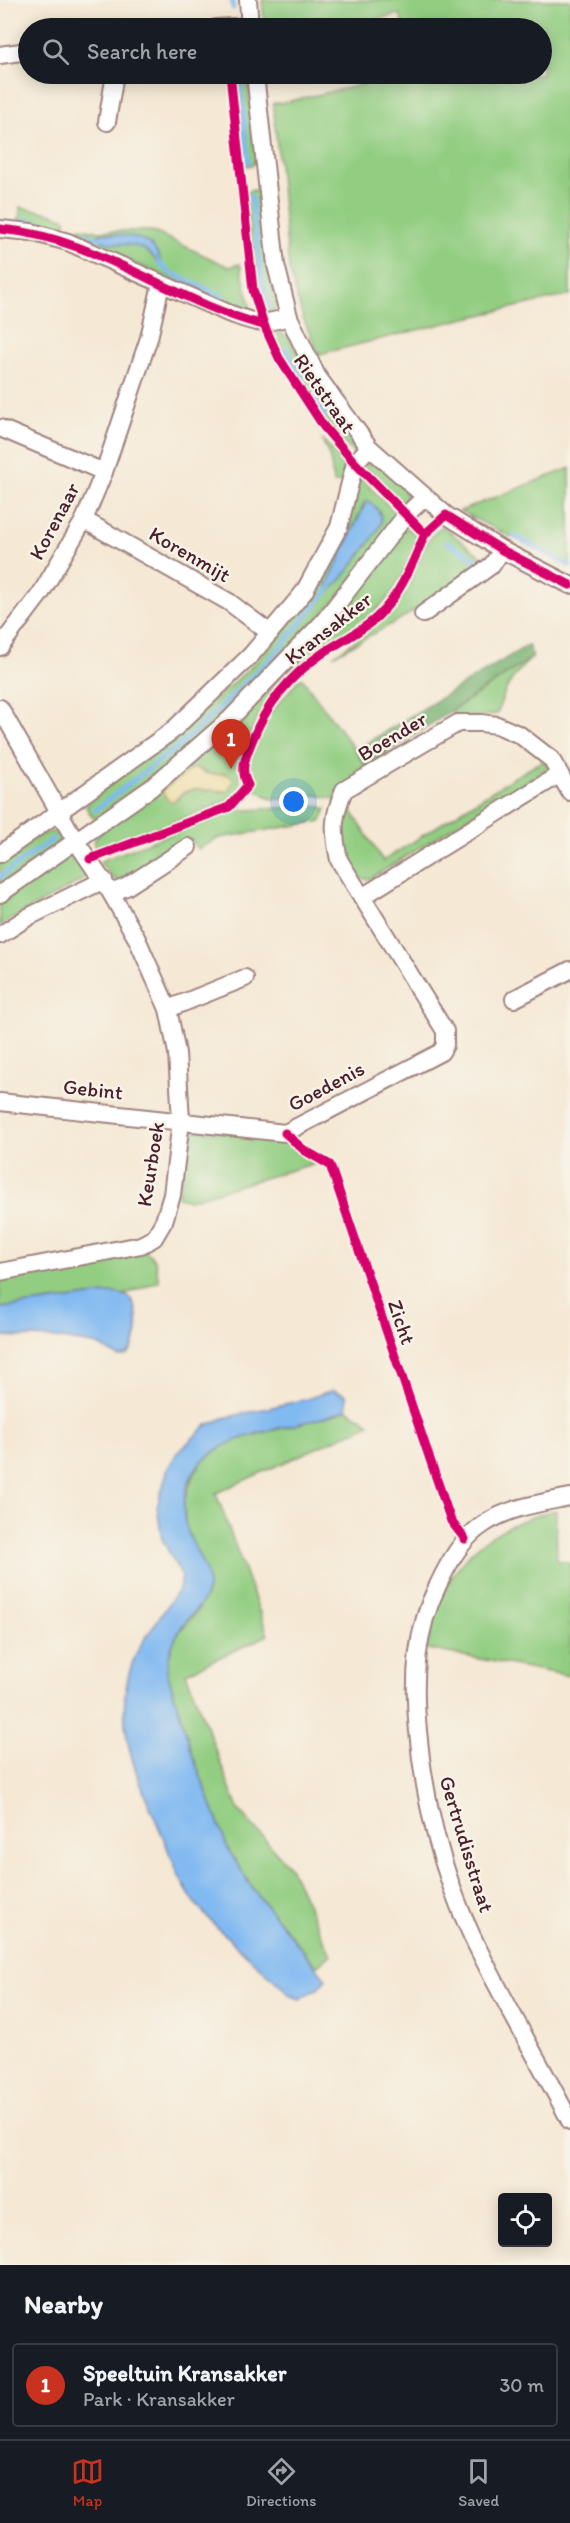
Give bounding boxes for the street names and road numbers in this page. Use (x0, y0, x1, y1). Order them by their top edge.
street label: Rietstraat (289, 348, 361, 438)
street label: Korenaar (23, 478, 85, 564)
street label: Korenmijt (145, 521, 235, 587)
street label: Kransakker (280, 586, 377, 670)
street label: Boender (353, 705, 432, 766)
street label: Goedenis (284, 1055, 368, 1117)
street label: Gebint (62, 1073, 124, 1105)
street label: Keurboek (131, 1120, 169, 1208)
street label: Zicht (383, 1296, 421, 1348)
street label: Gertrudisstraat (434, 1773, 500, 1915)

